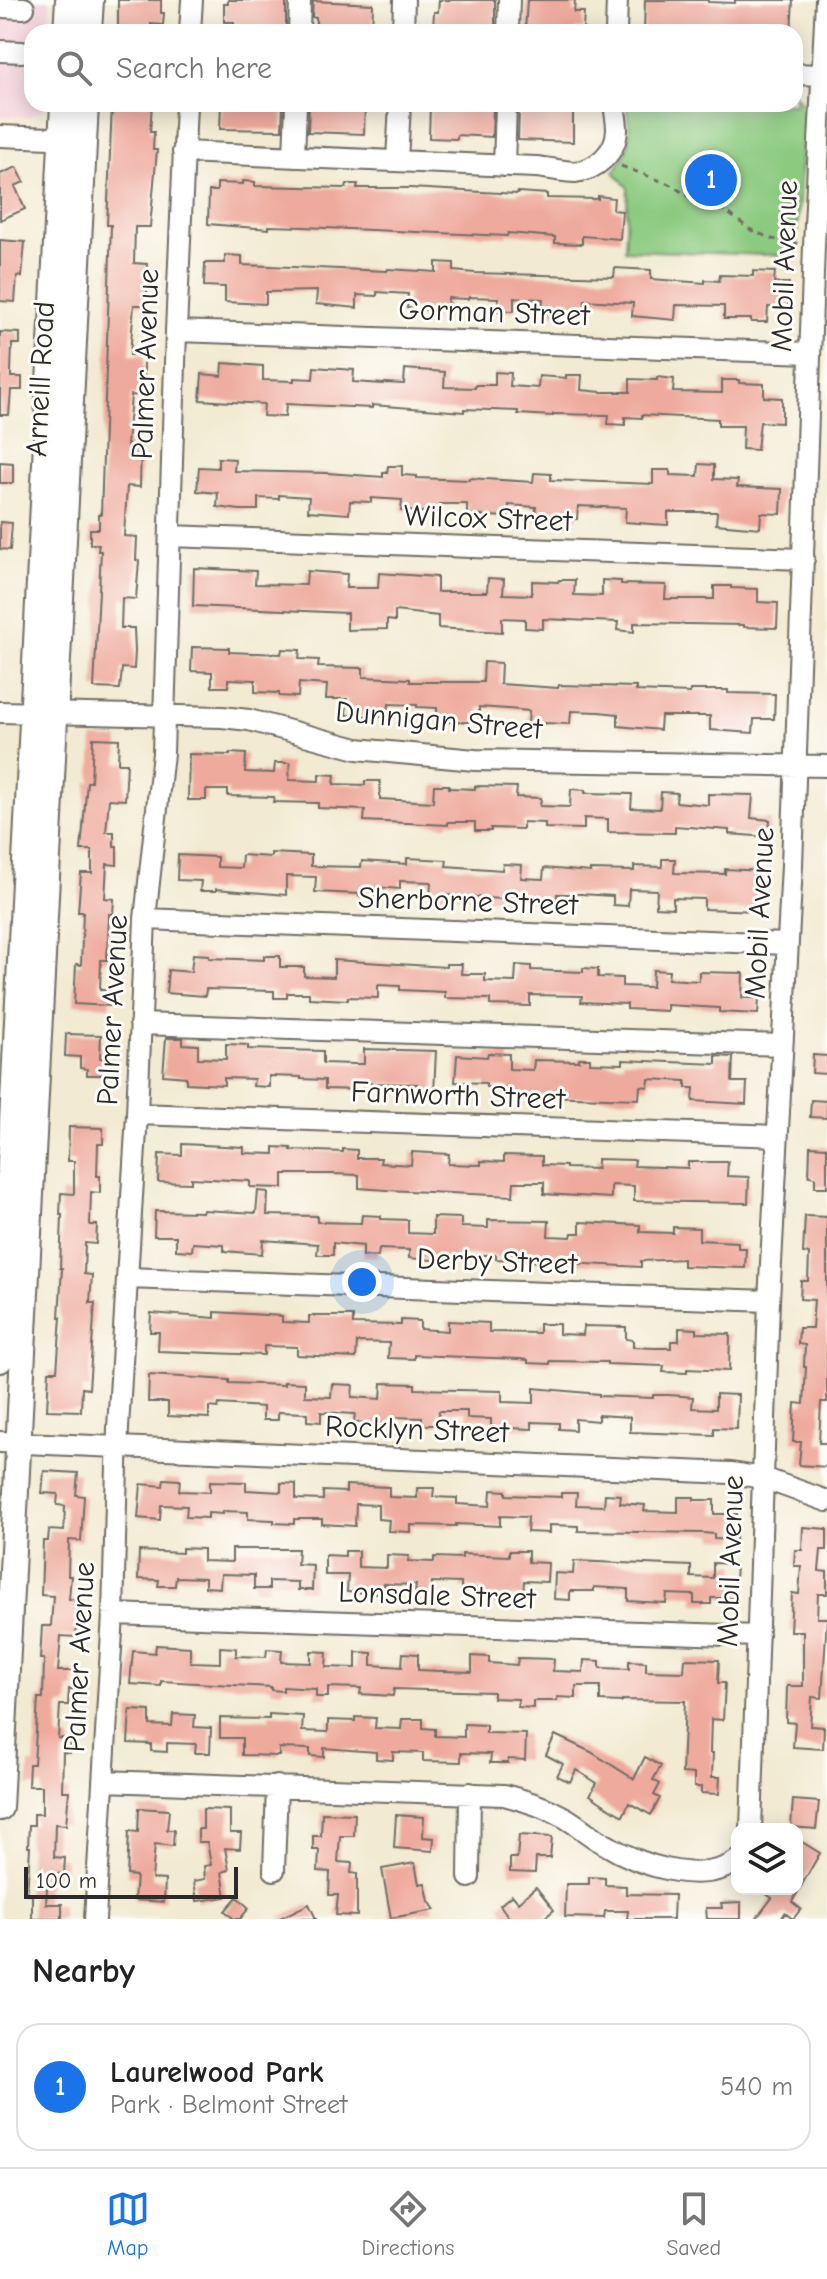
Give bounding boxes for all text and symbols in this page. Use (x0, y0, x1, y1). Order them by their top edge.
search box (24, 24, 803, 112)
icon: search (52, 46, 96, 90)
text: Search here (116, 51, 272, 86)
pin: 1 (685, 150, 737, 210)
street label: Mobil Avenue (764, 180, 805, 352)
street label: Palmer Avenue (125, 268, 166, 460)
street label: Gorman Street (398, 292, 592, 333)
street label: Arneill Road (19, 300, 62, 458)
street label: Wilcox Street (403, 498, 574, 539)
street label: Dunnigan Street (334, 694, 545, 747)
street label: Mobil Avenue (738, 826, 781, 1000)
street label: Sherborne Street (357, 880, 580, 923)
street label: Palmer Avenue (90, 914, 135, 1106)
street label: Farnworth Street (350, 1074, 567, 1117)
street label: Derby Street (416, 1241, 579, 1282)
your location (342, 1262, 382, 1302)
street label: Rocklyn Street (324, 1409, 511, 1450)
street label: Mobil Avenue (710, 1475, 751, 1647)
street label: Palmer Avenue (57, 1561, 102, 1753)
street label: Lonsdale Street (338, 1575, 538, 1616)
map controls (731, 1823, 803, 1895)
button: layers (731, 1823, 803, 1895)
scale bar (24, 1863, 238, 1899)
text: 100 m (36, 1868, 97, 1894)
text: Nearby (32, 1951, 135, 1991)
text: Laurelwood Park (110, 2055, 324, 2090)
text: 1 (55, 2072, 65, 2102)
text: 540 m (720, 2072, 793, 2102)
text: Park · Belmont Street (110, 2090, 347, 2120)
tab: Map (106, 2187, 150, 2261)
tab: Directions (362, 2187, 455, 2261)
tab: Saved (666, 2187, 721, 2261)

